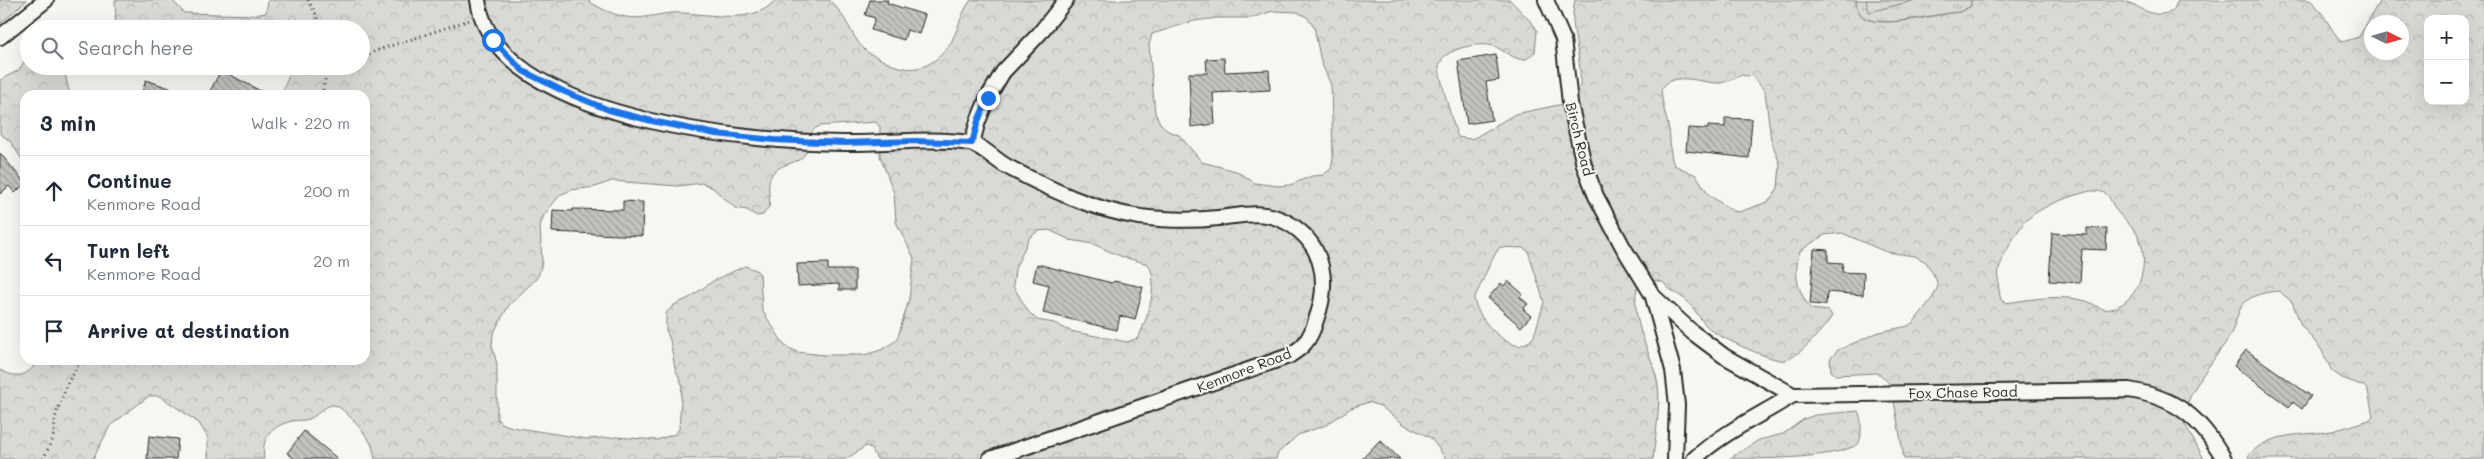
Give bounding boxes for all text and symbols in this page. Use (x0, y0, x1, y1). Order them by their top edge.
north arrow (2364, 15, 2409, 60)
map controls (2424, 15, 2469, 105)
button: + (2424, 15, 2469, 60)
search box (20, 20, 370, 75)
route start (482, 29, 505, 52)
icon: search (38, 34, 66, 62)
text: Search here (78, 35, 194, 60)
button: − (2424, 60, 2469, 105)
route end (977, 87, 1000, 110)
street label: Birch Road (1562, 100, 1598, 178)
text: 3 min (40, 109, 96, 136)
text: Walk · 220 m (251, 112, 350, 133)
text: Continue (87, 168, 172, 193)
icon: ahead (40, 177, 68, 205)
text: 200 m (303, 180, 350, 201)
text: Kenmore Road (87, 193, 201, 214)
text: Turn left (87, 238, 170, 263)
icon: left (40, 247, 68, 275)
text: 20 m (313, 250, 350, 271)
text: Kenmore Road (87, 263, 201, 284)
icon: arrive (40, 317, 68, 345)
text: Arrive at destination (87, 318, 290, 343)
street label: Kenmore Road (1194, 343, 1294, 397)
street label: Fox Chase Road (1908, 382, 2018, 402)

